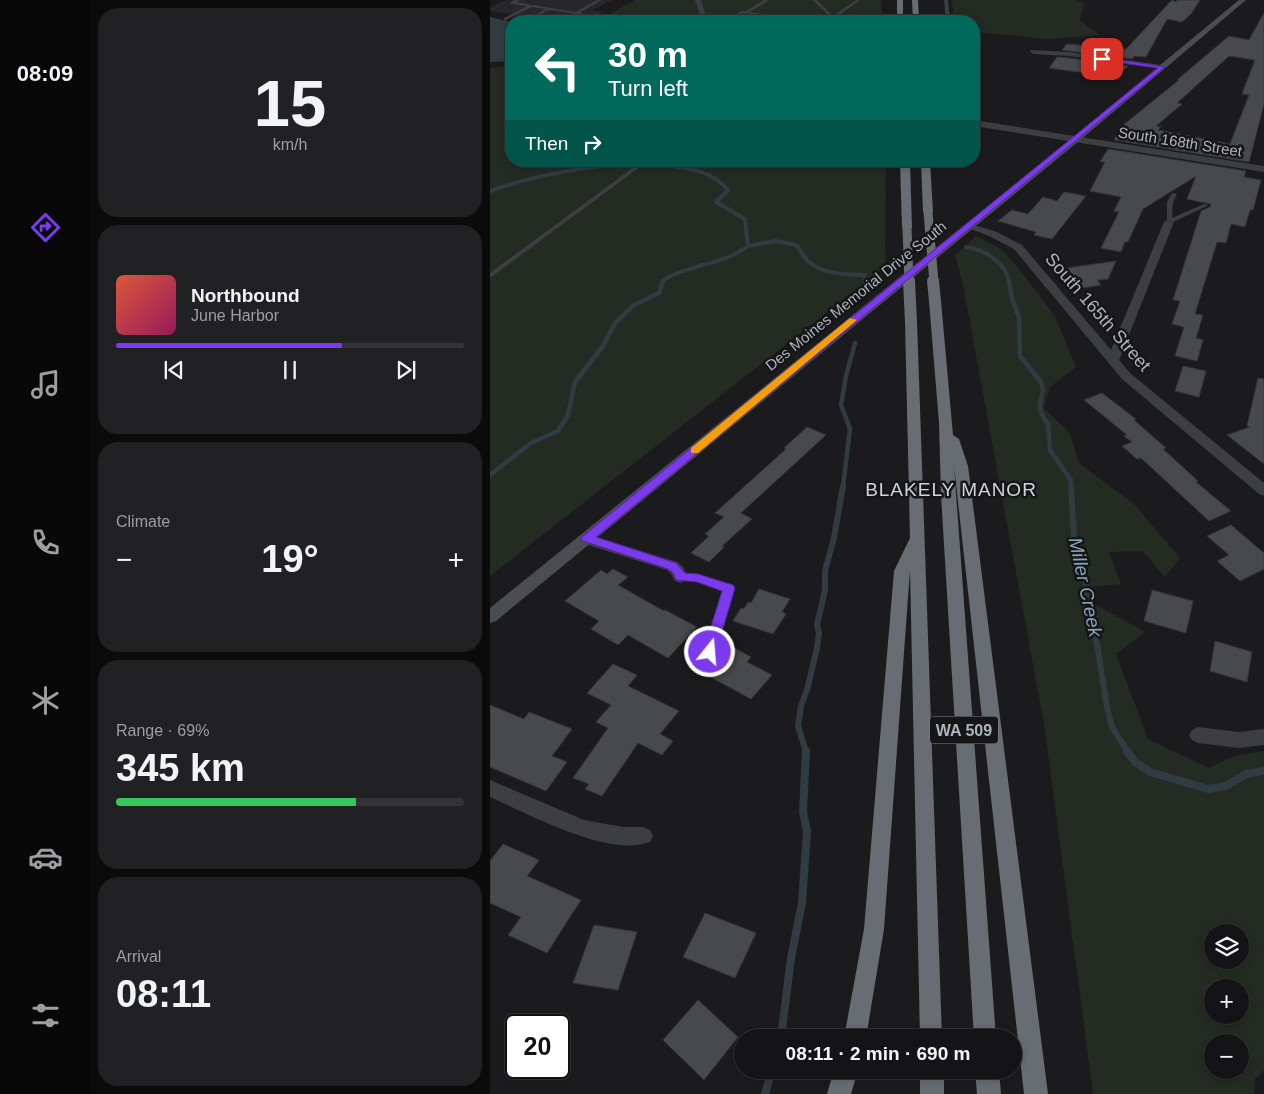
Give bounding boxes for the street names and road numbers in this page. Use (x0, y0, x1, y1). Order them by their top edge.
street label: South 168th Street (1117, 123, 1244, 160)
street label: Des Moines Memorial Drive South (762, 217, 949, 374)
street label: South 165th Street (1041, 249, 1155, 375)
road number: WA 509 (930, 716, 998, 744)

